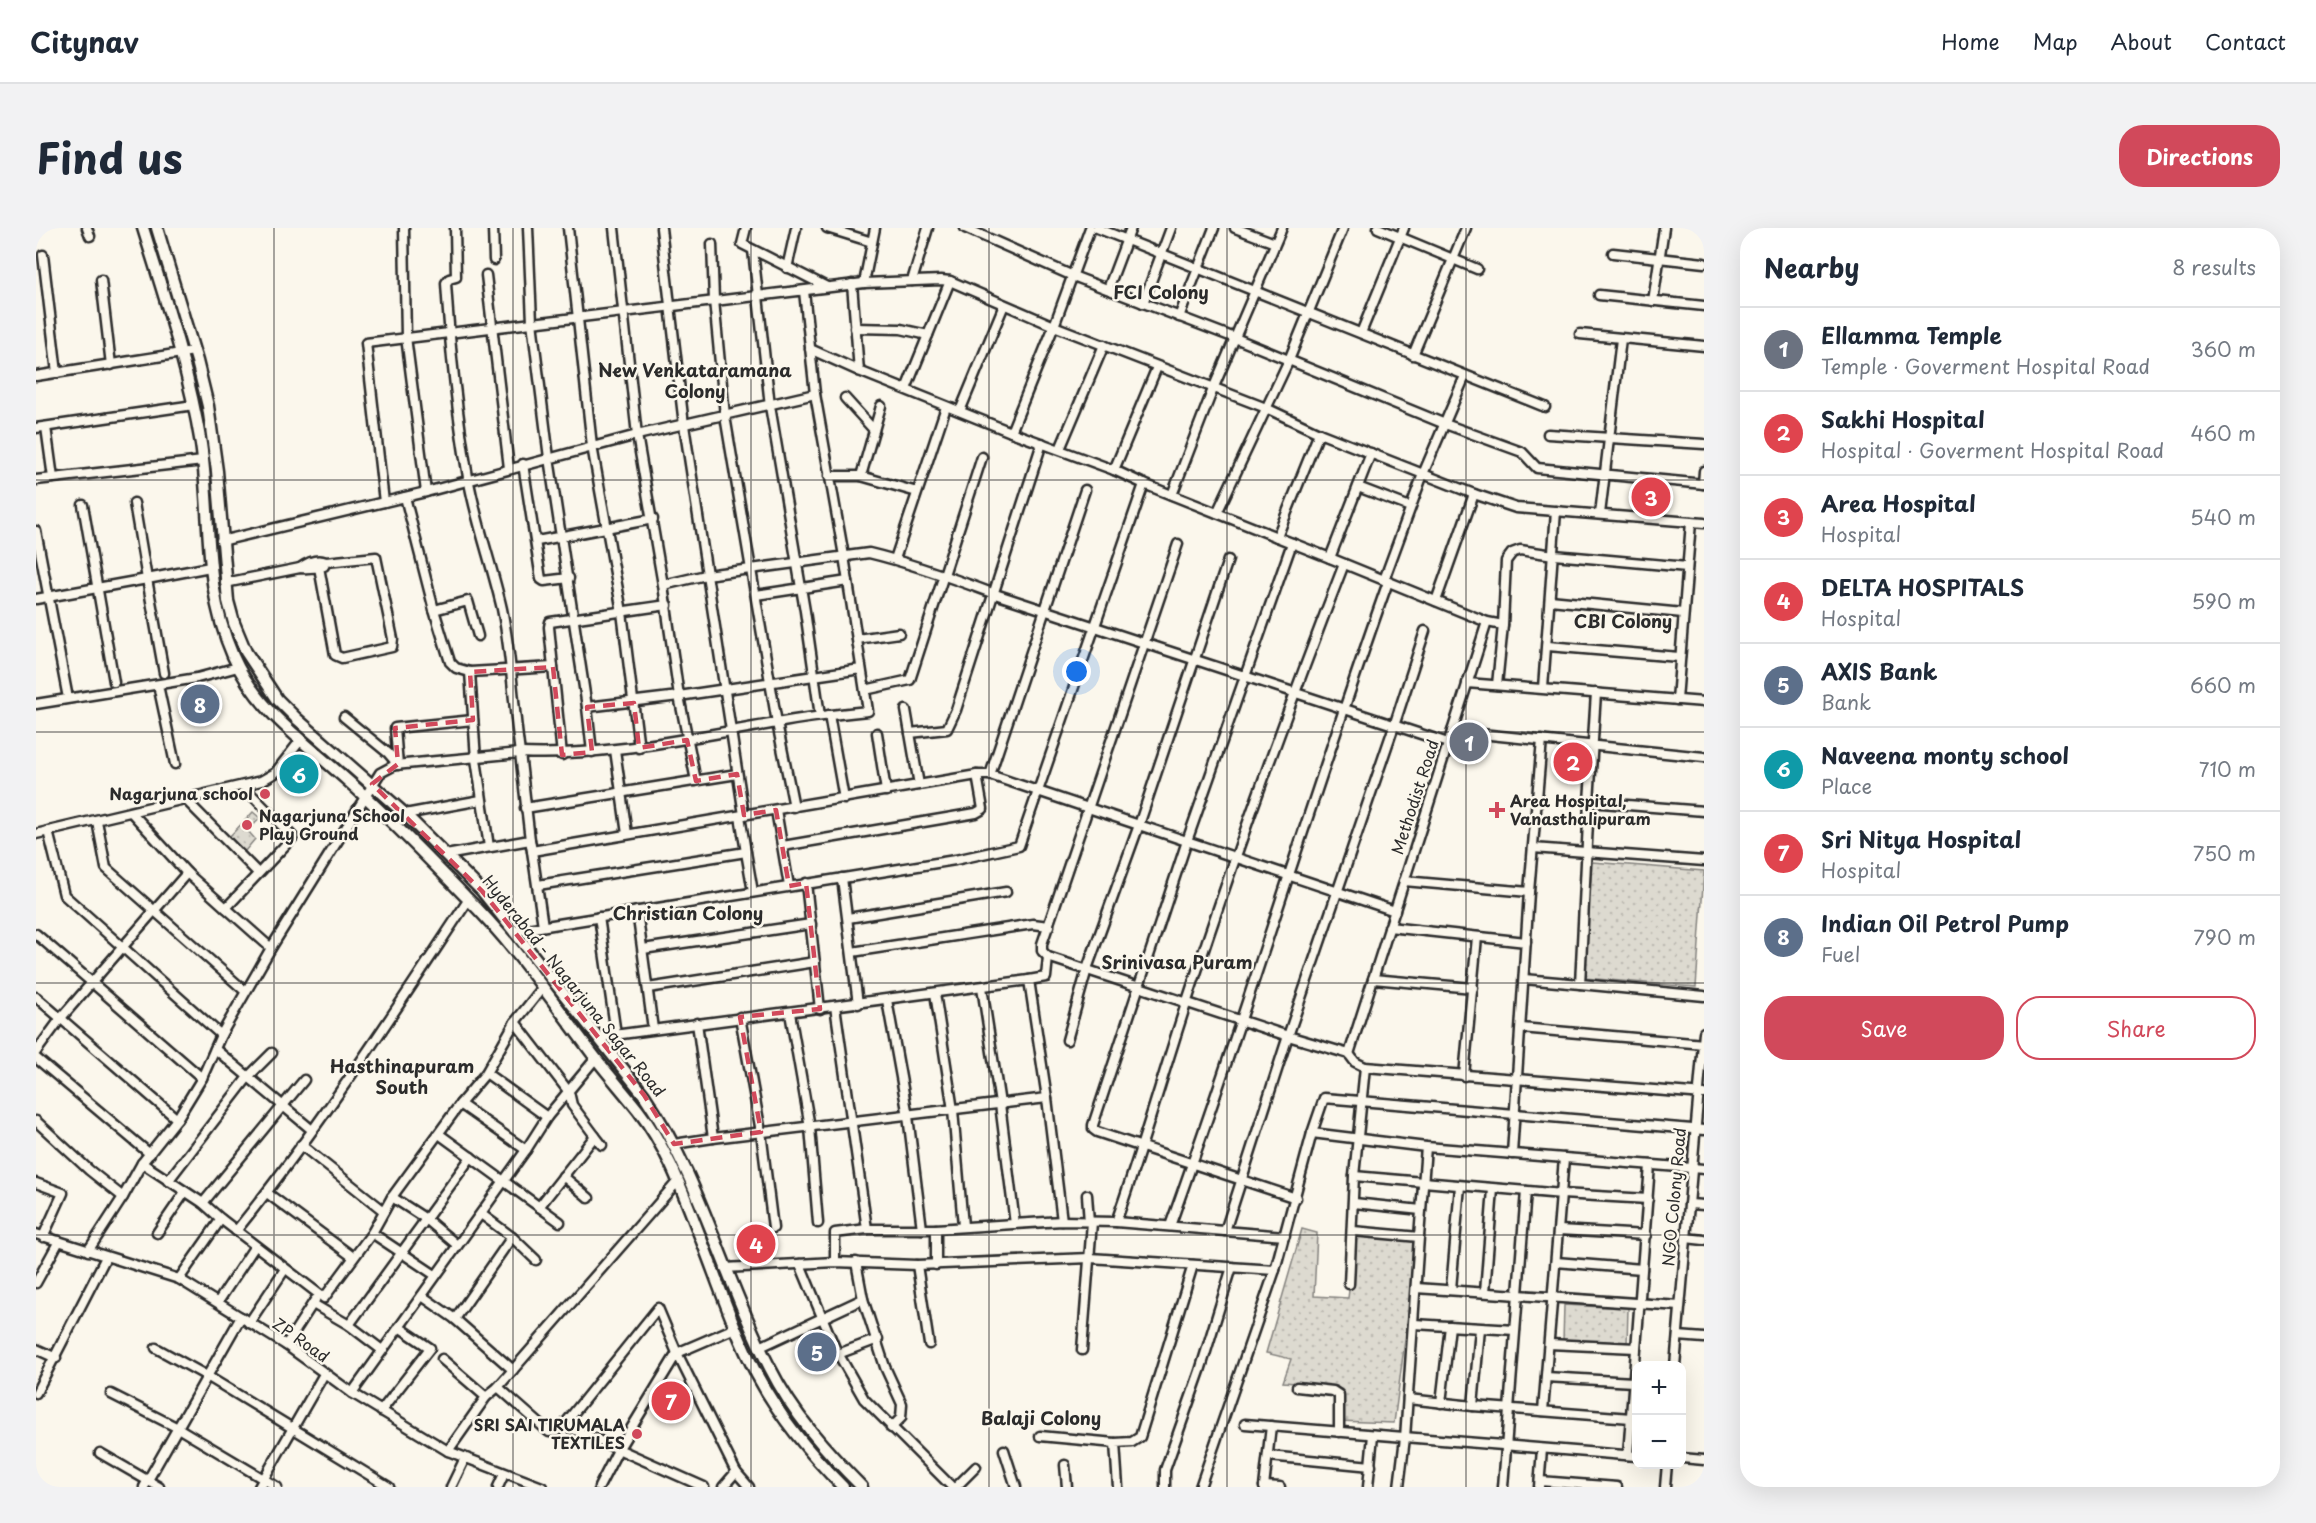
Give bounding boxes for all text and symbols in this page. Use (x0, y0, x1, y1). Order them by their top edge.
text: Citynav (30, 20, 139, 63)
text: Home (1941, 25, 2000, 57)
text: Map (2033, 25, 2078, 57)
text: About (2111, 25, 2172, 57)
text: Contact (2205, 25, 2286, 57)
text: Find us (36, 125, 183, 188)
button: Directions (2119, 125, 2280, 187)
text: Nearby (1764, 248, 1859, 287)
text: 8 results (2172, 252, 2256, 282)
district label: FCI Colony (1113, 278, 1209, 305)
text: Ellamma Temple (1821, 318, 2002, 351)
text: 1 (1779, 334, 1788, 364)
text: 360 m (2190, 334, 2256, 364)
text: Temple · Goverment Hospital Road (1821, 351, 2150, 381)
district label: New Venkataramana Colony (598, 356, 792, 404)
text: Sakhi Hospital (1821, 402, 1985, 435)
text: 2 (1776, 418, 1791, 448)
text: 460 m (2190, 418, 2256, 448)
text: Hospital · Goverment Hospital Road (1821, 435, 2164, 465)
pin: 3 (1632, 474, 1670, 520)
text: Area Hospital (1821, 486, 1976, 519)
text: 3 (1777, 502, 1790, 532)
text: 540 m (2190, 502, 2256, 532)
text: Hospital (1821, 519, 1901, 549)
text: DELTA HOSPITALS (1821, 570, 2024, 603)
text: 4 (1777, 586, 1790, 616)
text: 590 m (2192, 586, 2256, 616)
text: Hospital (1821, 603, 1901, 633)
district label: CBI Colony (1574, 607, 1672, 634)
text: AXIS Bank (1821, 654, 1937, 687)
your location (1062, 657, 1091, 686)
text: 5 (1777, 670, 1790, 700)
text: 660 m (2190, 670, 2256, 700)
pin: 8 (180, 682, 220, 726)
text: Bank (1821, 687, 1871, 717)
pin: 1 (1450, 720, 1488, 764)
street label: Methodist Road (1384, 736, 1444, 857)
text: Naveena monty school (1821, 738, 2069, 771)
pin: 2 (1554, 740, 1592, 784)
pin: 6 (280, 752, 318, 796)
text: 6 (1776, 754, 1791, 784)
text: 710 m (2199, 754, 2256, 784)
text: Place (1821, 771, 1872, 801)
place label: Nagarjuna school (109, 781, 253, 805)
marker: Nagarjuna school (258, 787, 272, 801)
place label: Area Hospital, Vanasthalipuram (1510, 788, 1651, 830)
marker: Area Hospital, Vanasthalipuram (1488, 801, 1506, 819)
place label: Nagarjuna School Play Ground (259, 803, 405, 845)
marker: Nagarjuna School Play Ground (240, 818, 254, 832)
text: Sri Nitya Hospital (1821, 822, 2021, 855)
text: 7 (1778, 838, 1789, 868)
text: 750 m (2193, 838, 2256, 868)
text: Hospital (1821, 855, 1901, 885)
street label: Hyderabad - Nagarjuna Sagar Road (478, 869, 672, 1101)
district label: Christian Colony (613, 899, 763, 926)
text: Indian Oil Petrol Pump (1821, 906, 2069, 939)
text: 8 (1777, 922, 1790, 952)
text: 790 m (2193, 922, 2256, 952)
text: Fuel (1821, 939, 1860, 969)
district label: Srinivasa Puram (1101, 948, 1253, 975)
button: Save (1764, 996, 2004, 1060)
button: Share (2016, 996, 2256, 1060)
district label: Hasthinapuram South (330, 1052, 474, 1100)
street label: NGO Colony Road (1655, 1127, 1691, 1267)
pin: 4 (736, 1222, 776, 1266)
street label: ZP Road (268, 1311, 335, 1367)
pin: 5 (798, 1330, 836, 1374)
map controls (1632, 1361, 1686, 1469)
button: + (1632, 1361, 1686, 1415)
pin: 7 (652, 1378, 690, 1424)
district label: Balaji Colony (981, 1404, 1101, 1431)
place label: SRI SAI TIRUMALA TEXTILES (474, 1412, 626, 1454)
button: − (1632, 1415, 1686, 1469)
marker: SRI SAI TIRUMALA TEXTILES (630, 1427, 644, 1441)

